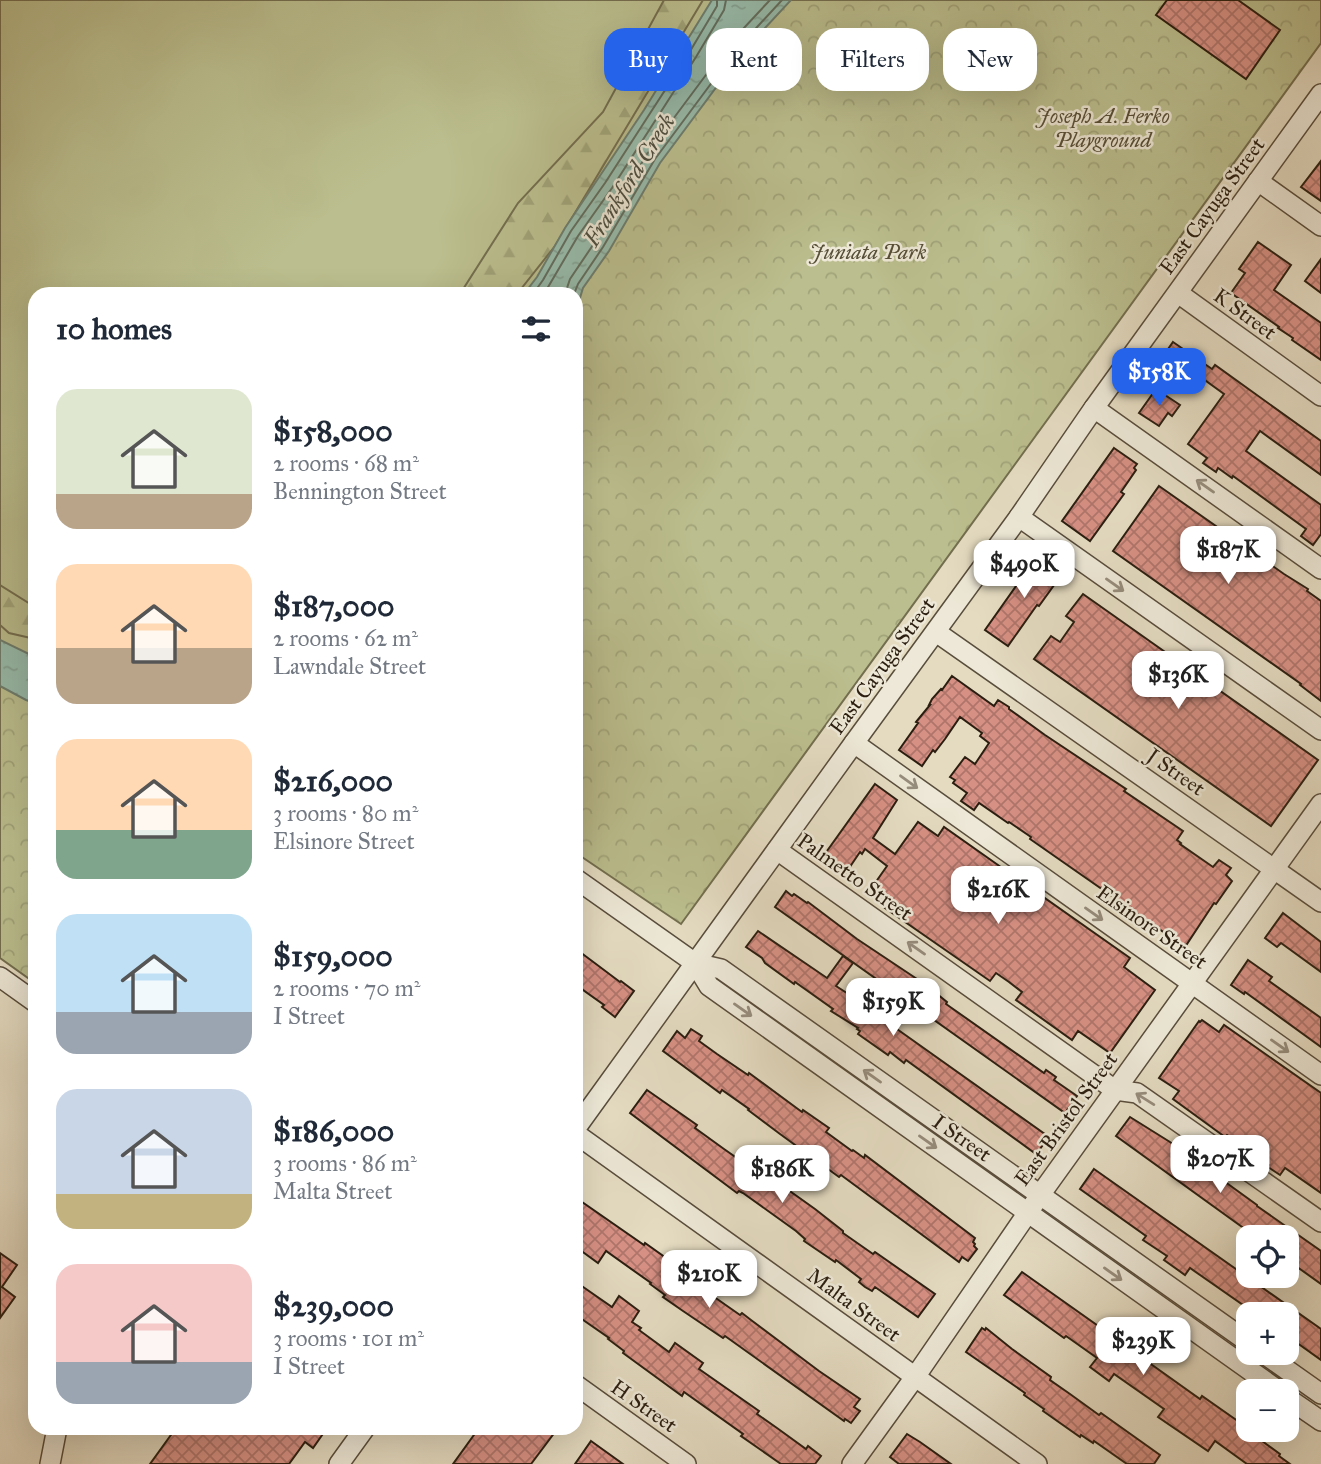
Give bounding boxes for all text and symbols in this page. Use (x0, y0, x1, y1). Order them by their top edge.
chip: Buy (604, 28, 692, 91)
chip: Rent (706, 28, 802, 91)
chip: Filters (816, 28, 929, 91)
chip: New (943, 28, 1037, 91)
park label: Joseph A. Ferko Playground (1035, 103, 1170, 153)
water label: Frankford Creek (577, 109, 681, 252)
street label: East Cayuga Street (1154, 132, 1271, 280)
park label: Juniata Park (809, 239, 927, 265)
street label: K Street (1208, 282, 1282, 346)
icon: filters (517, 310, 555, 348)
text: 10 homes (56, 311, 172, 347)
pin: $158K (1110, 348, 1208, 408)
text: $158K (1128, 357, 1190, 385)
text: $158,000 (273, 413, 393, 449)
icon: home (112, 417, 196, 501)
text: 2 rooms · 68 m² (273, 449, 419, 477)
text: Bennington Street (273, 477, 447, 505)
one-way arrow (1196, 479, 1215, 494)
pin: $187K (1179, 526, 1277, 586)
text: $187K (1196, 535, 1260, 563)
pin: $490K (975, 540, 1073, 600)
text: $490K (990, 549, 1058, 577)
one-way arrow (1105, 578, 1124, 592)
text: $187,000 (273, 588, 395, 624)
icon: home (112, 592, 196, 676)
street label: East Cayuga Street (824, 592, 941, 740)
text: 2 rooms · 62 m² (273, 624, 418, 652)
text: Lawndale Street (273, 652, 426, 680)
pin: $136K (1129, 652, 1227, 711)
text: $136K (1148, 660, 1208, 688)
street label: J Street (1140, 742, 1211, 802)
text: $216,000 (273, 763, 393, 799)
icon: home (112, 767, 196, 851)
one-way arrow (899, 775, 918, 789)
text: 3 rooms · 80 m² (273, 799, 418, 827)
text: Elsinore Street (273, 827, 415, 855)
street label: Palmetto Street (792, 828, 918, 927)
pin: $216K (949, 866, 1047, 926)
text: $216K (967, 875, 1029, 903)
street label: Elsinore Street (1092, 879, 1213, 975)
one-way arrow (1084, 907, 1103, 921)
text: $159,000 (273, 938, 393, 974)
one-way arrow (907, 941, 926, 955)
icon: home (112, 942, 196, 1026)
text: 2 rooms · 70 m² (273, 974, 421, 1002)
pin: $159K (844, 978, 942, 1038)
text: $159K (862, 987, 924, 1015)
text: I Street (273, 1002, 345, 1030)
one-way arrow (733, 1003, 752, 1017)
one-way arrow (1270, 1039, 1289, 1053)
street label: East Bristol Street (1009, 1047, 1124, 1191)
one-way arrow (863, 1069, 882, 1084)
one-way arrow (1136, 1091, 1155, 1106)
street label: I Street (928, 1109, 997, 1168)
text: $186,000 (273, 1113, 394, 1149)
icon: home (112, 1117, 196, 1201)
one-way arrow (918, 1135, 937, 1149)
pin: $207K (1171, 1136, 1269, 1195)
text: $207K (1186, 1144, 1254, 1172)
pin: $186K (733, 1146, 831, 1205)
text: 3 rooms · 86 m² (273, 1149, 417, 1177)
text: $186K (750, 1154, 814, 1182)
text: Malta Street (273, 1177, 393, 1205)
map controls (1236, 1225, 1299, 1442)
button: locate (1236, 1225, 1299, 1288)
pin: $210K (660, 1250, 758, 1310)
text: $210K (677, 1259, 741, 1287)
street label: Malta Street (802, 1262, 906, 1348)
one-way arrow (1103, 1267, 1122, 1281)
text: $239,000 (273, 1288, 394, 1324)
icon: home (112, 1292, 196, 1376)
button: + (1236, 1302, 1299, 1365)
pin: $239K (1094, 1318, 1192, 1377)
text: 3 rooms · 101 m² (273, 1324, 424, 1352)
text: $239K (1111, 1326, 1175, 1354)
text: I Street (273, 1352, 345, 1380)
street label: H Street (606, 1374, 683, 1438)
button: − (1236, 1379, 1299, 1442)

